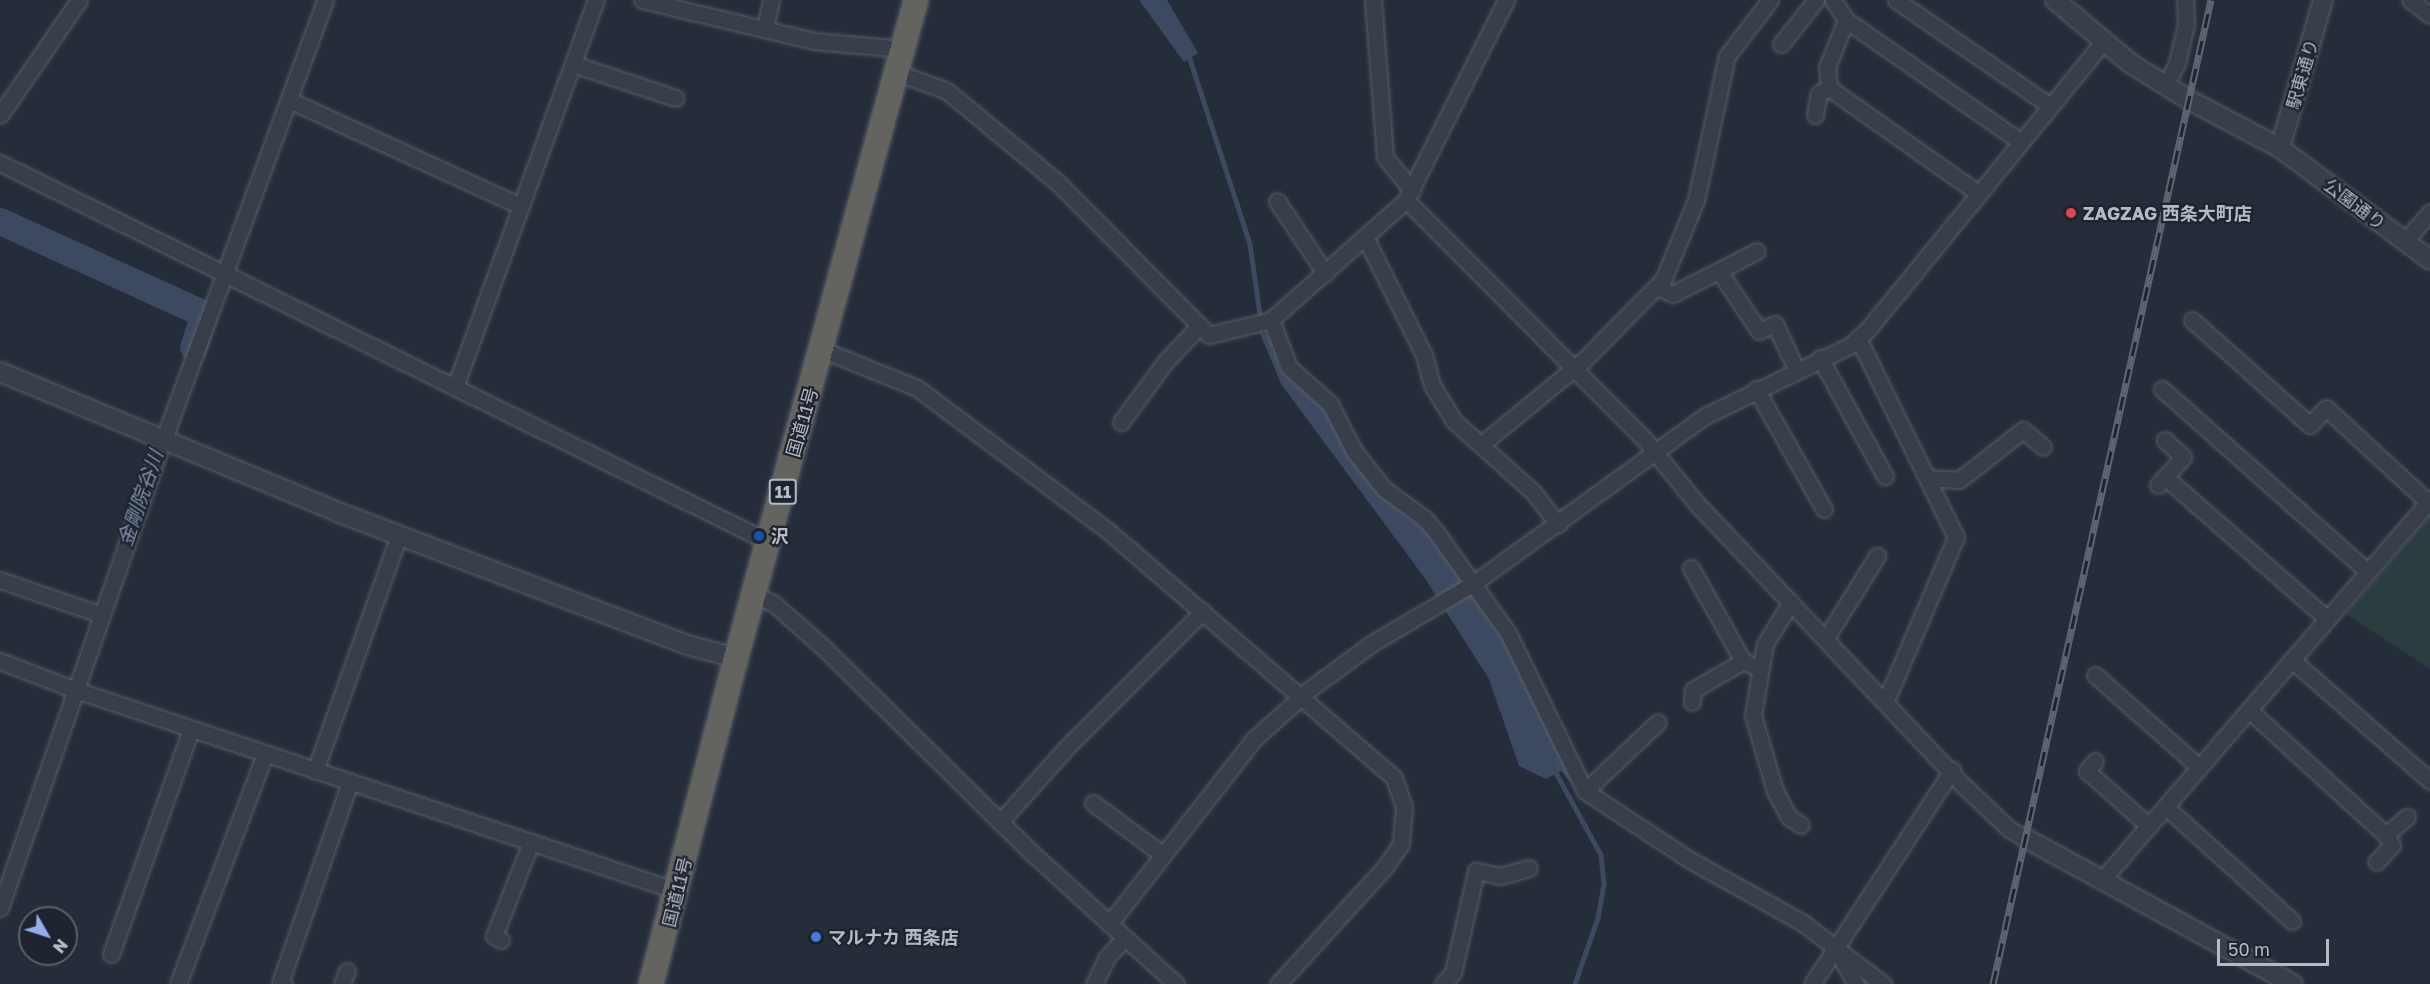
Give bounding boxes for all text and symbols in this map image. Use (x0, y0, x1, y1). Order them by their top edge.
street label: 駅東通り (2282, 36, 2322, 112)
street label: 公園通り (2320, 174, 2390, 234)
place label: ZAGZAG 西条大町店 (2083, 202, 2252, 224)
marker: ZAGZAG 西条大町店 (2064, 206, 2078, 220)
street label: 国道11号 (782, 385, 822, 459)
water label: 金剛院谷川 (112, 447, 168, 549)
road number: 11 (768, 479, 798, 505)
place label: 沢 (771, 525, 789, 547)
marker: 沢 (752, 529, 766, 543)
street label: 国道11号 (658, 855, 696, 929)
north arrow (18, 906, 78, 966)
place label: マルナカ 西条店 (828, 926, 958, 948)
scale bar (2220, 927, 2332, 965)
marker: マルナカ 西条店 (809, 930, 823, 944)
text: N (49, 935, 72, 957)
text: 50 m (2228, 938, 2270, 960)

